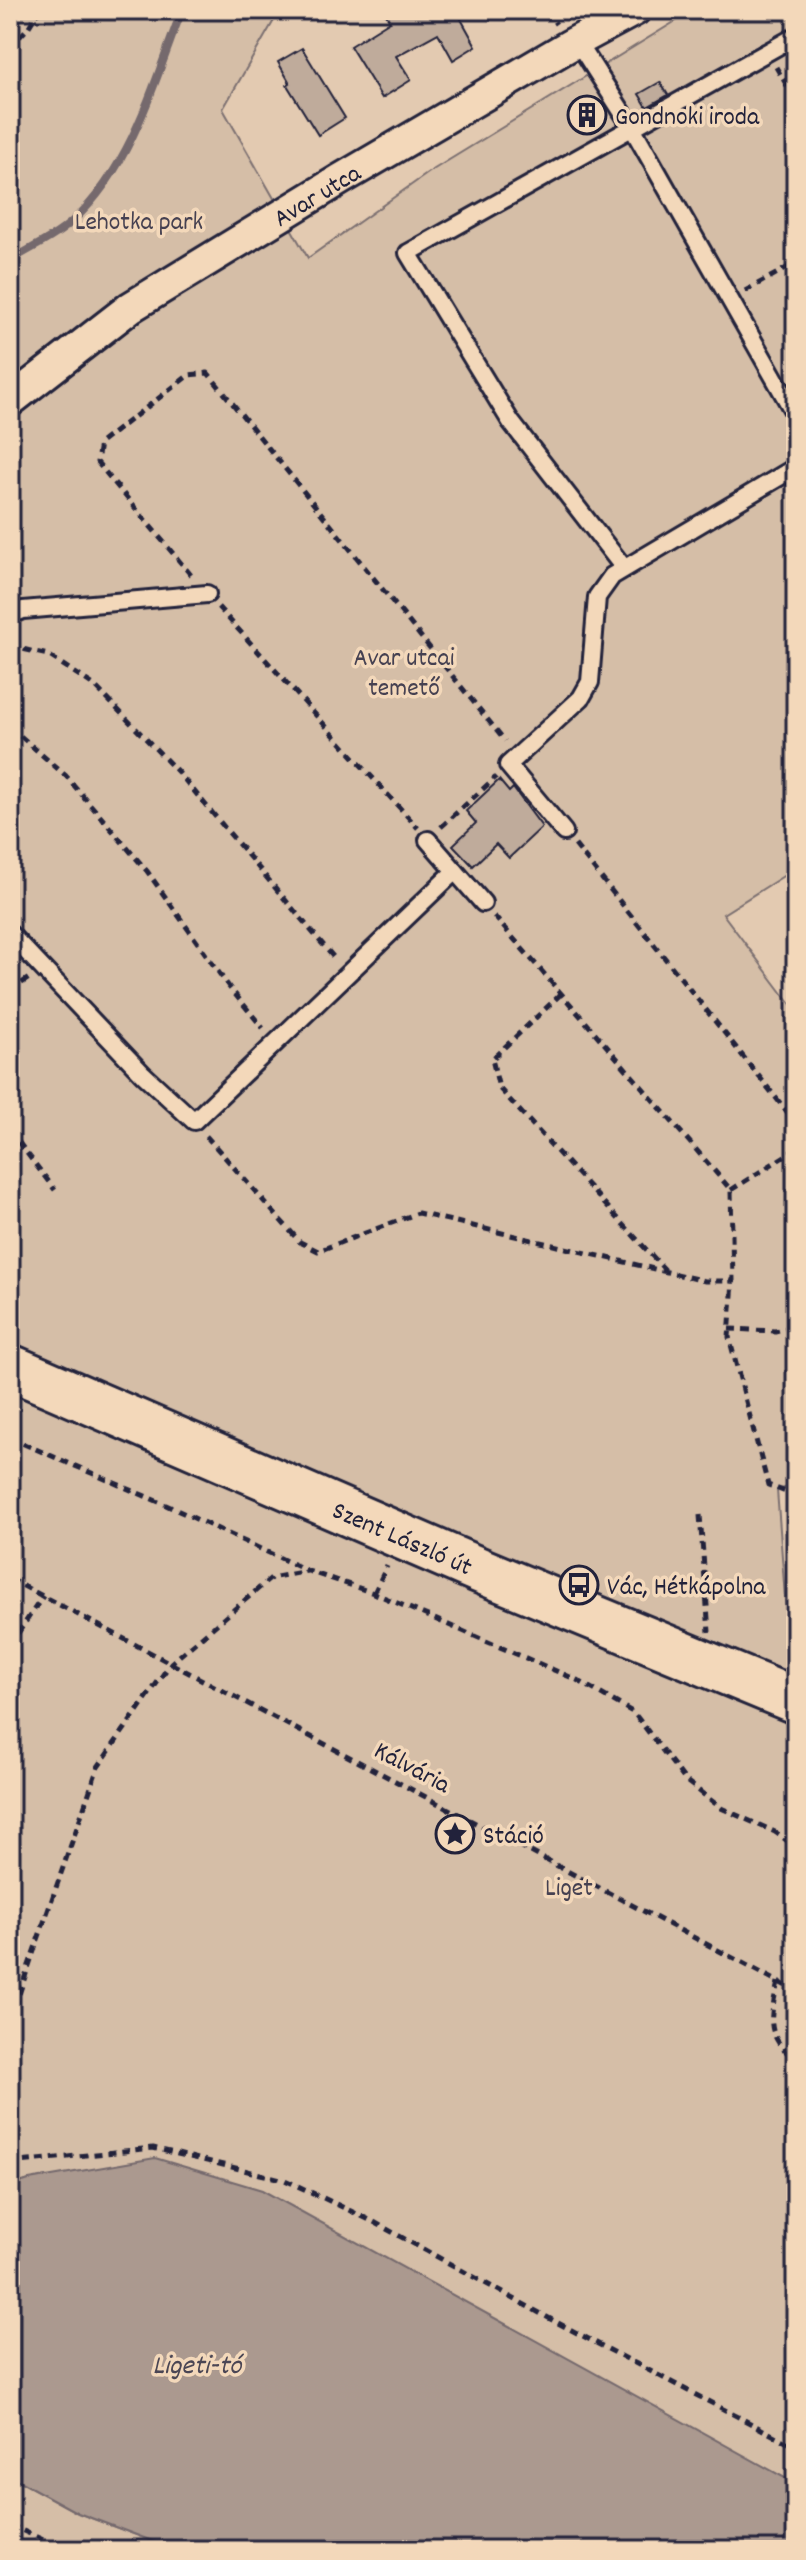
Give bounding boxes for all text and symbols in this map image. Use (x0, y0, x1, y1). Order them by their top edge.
building icon: Gondnoki iroda (566, 94, 608, 136)
place label: Gondnoki iroda (615, 100, 760, 137)
street label: Avar utca (267, 156, 369, 238)
park label: Lehotka park (75, 205, 203, 242)
park label: Avar utcai temető (353, 641, 455, 708)
street label: Szent László út (325, 1494, 478, 1587)
bus stop icon: Vác, Hétkápolna (558, 1564, 600, 1606)
place label: Vác, Hétkápolna (607, 1570, 766, 1607)
street label: Kálvária (367, 1734, 457, 1805)
place icon: Stáció (434, 1813, 476, 1855)
place label: Stáció (483, 1819, 544, 1856)
park label: Liget (545, 1871, 593, 1908)
water label: Ligeti-tó (153, 2348, 245, 2388)

